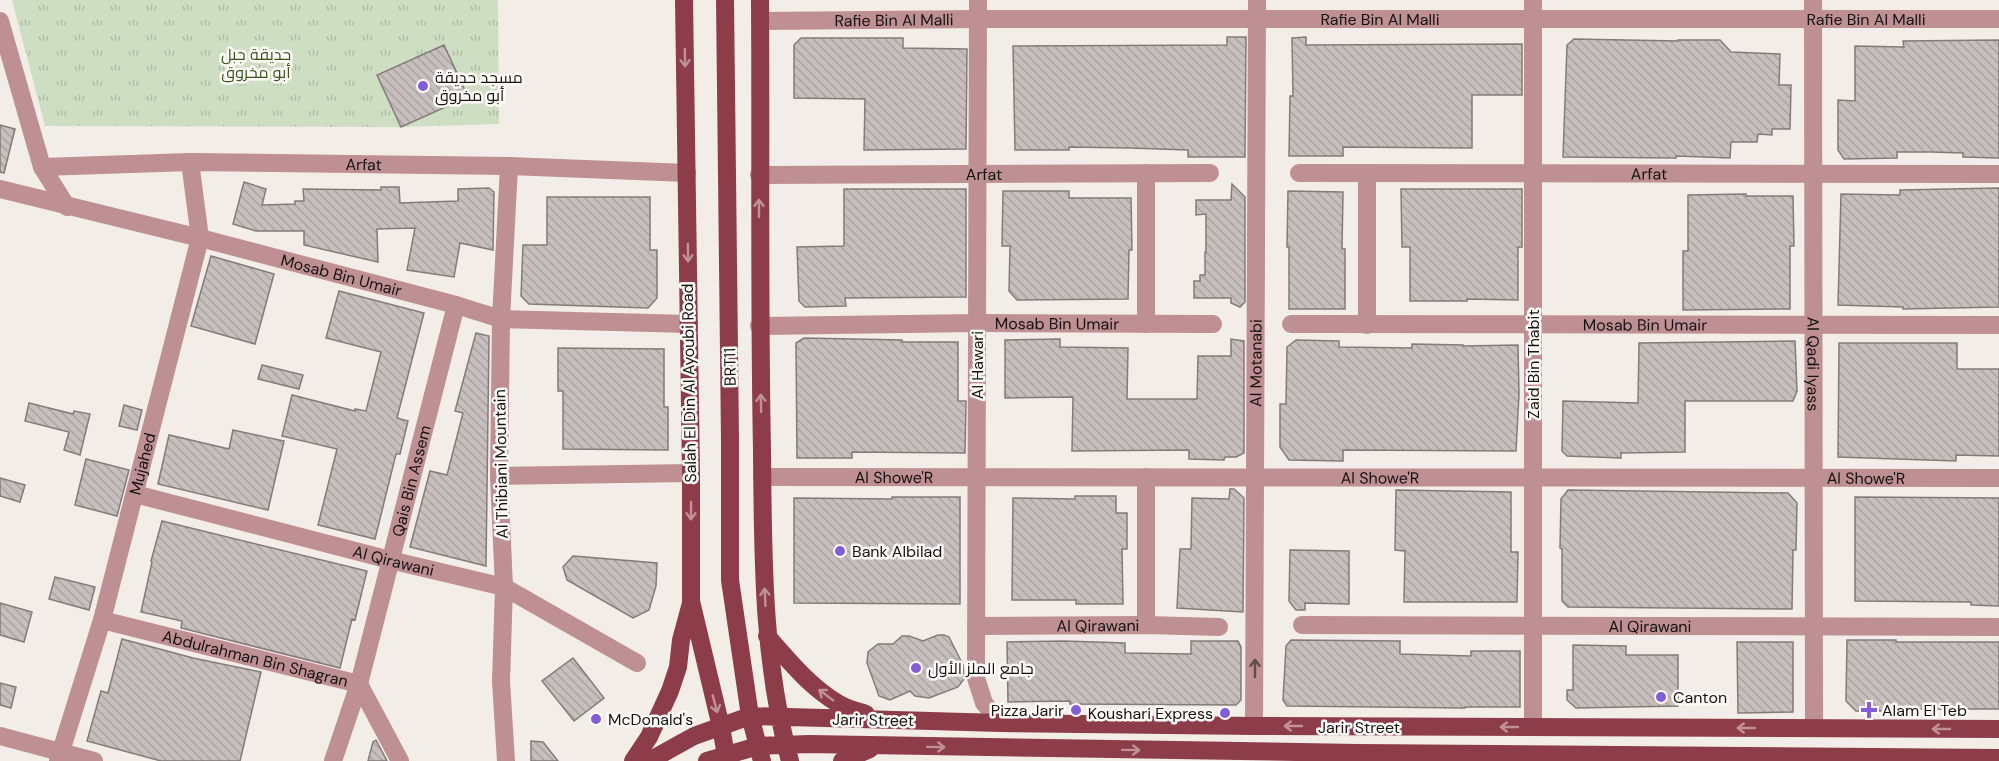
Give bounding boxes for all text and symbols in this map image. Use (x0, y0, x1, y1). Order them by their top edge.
street label: Rafie Bin Al Malli (834, 9, 954, 31)
street label: Rafie Bin Al Malli (1320, 9, 1439, 30)
street label: Rafie Bin Al Malli (1806, 9, 1925, 30)
park label: حديقة جبل أبو مخروق (221, 44, 291, 83)
one-way arrow (679, 48, 690, 68)
place label: مسجد حديقة أبو مخروق (435, 67, 523, 106)
marker: مسجد حديقة أبو مخروق (416, 79, 430, 93)
street label: Arfat (345, 153, 382, 175)
street label: Arfat (966, 163, 1002, 185)
street label: Arfat (1631, 163, 1667, 184)
one-way arrow (753, 198, 765, 218)
one-way arrow (682, 243, 693, 263)
street label: Mosab Bin Umair (279, 249, 404, 301)
street label: Salah El Din Al Ayoubi Road (677, 283, 701, 483)
street label: Zaid Bin Thabit (1523, 309, 1544, 419)
street label: Mosab Bin Umair (995, 313, 1119, 334)
street label: Mosab Bin Umair (1583, 314, 1707, 335)
street label: Al Qadi Iyass (1803, 317, 1824, 411)
street label: Al Motanabi (1245, 319, 1266, 407)
street label: Al Hawari (967, 331, 988, 399)
street label: BRT11 (719, 348, 741, 386)
street label: Al Thibiani Mountain (489, 389, 513, 539)
one-way arrow (755, 393, 767, 413)
street label: Qais Bin Assem (387, 423, 435, 539)
street label: Mujahed (124, 430, 160, 497)
street label: Al Showe'R (855, 467, 933, 488)
street label: Al Showe'R (1341, 467, 1419, 488)
street label: Al Showe'R (1827, 467, 1905, 488)
one-way arrow (685, 501, 697, 521)
street label: Al Qirawani (351, 540, 436, 581)
place label: Bank Albilad (852, 541, 942, 562)
marker: Bank Albilad (833, 544, 847, 558)
one-way arrow (760, 588, 771, 608)
street label: Al Qirawani (1057, 615, 1139, 636)
street label: Al Qirawani (1609, 615, 1691, 637)
street label: Abdulrahman Bin Shagran (160, 625, 350, 691)
place label: جامع الملز الأول (928, 658, 1034, 680)
one-way arrow (1249, 658, 1261, 678)
marker: جامع الملز الأول (909, 661, 923, 675)
place label: Canton (1673, 687, 1727, 708)
one-way arrow (818, 688, 834, 701)
marker: Canton (1654, 690, 1668, 704)
one-way arrow (710, 694, 722, 713)
place label: Pizza Jarir (991, 700, 1064, 721)
place label: Alam El Teb (1882, 700, 1967, 721)
marker: Alam El Teb (1860, 701, 1878, 719)
marker: Pizza Jarir (1069, 703, 1083, 717)
place label: Koushari Express (1088, 703, 1213, 724)
marker: Koushari Express (1218, 706, 1232, 720)
place label: McDonald's (608, 709, 693, 730)
street label: Jarir Street (832, 709, 914, 731)
marker: McDonald's (589, 712, 603, 726)
street label: Jarir Street (1318, 717, 1400, 738)
one-way arrow (1283, 720, 1303, 732)
one-way arrow (1499, 721, 1519, 733)
one-way arrow (1736, 722, 1756, 734)
one-way arrow (1931, 723, 1951, 735)
one-way arrow (926, 741, 946, 753)
one-way arrow (1121, 744, 1141, 756)

